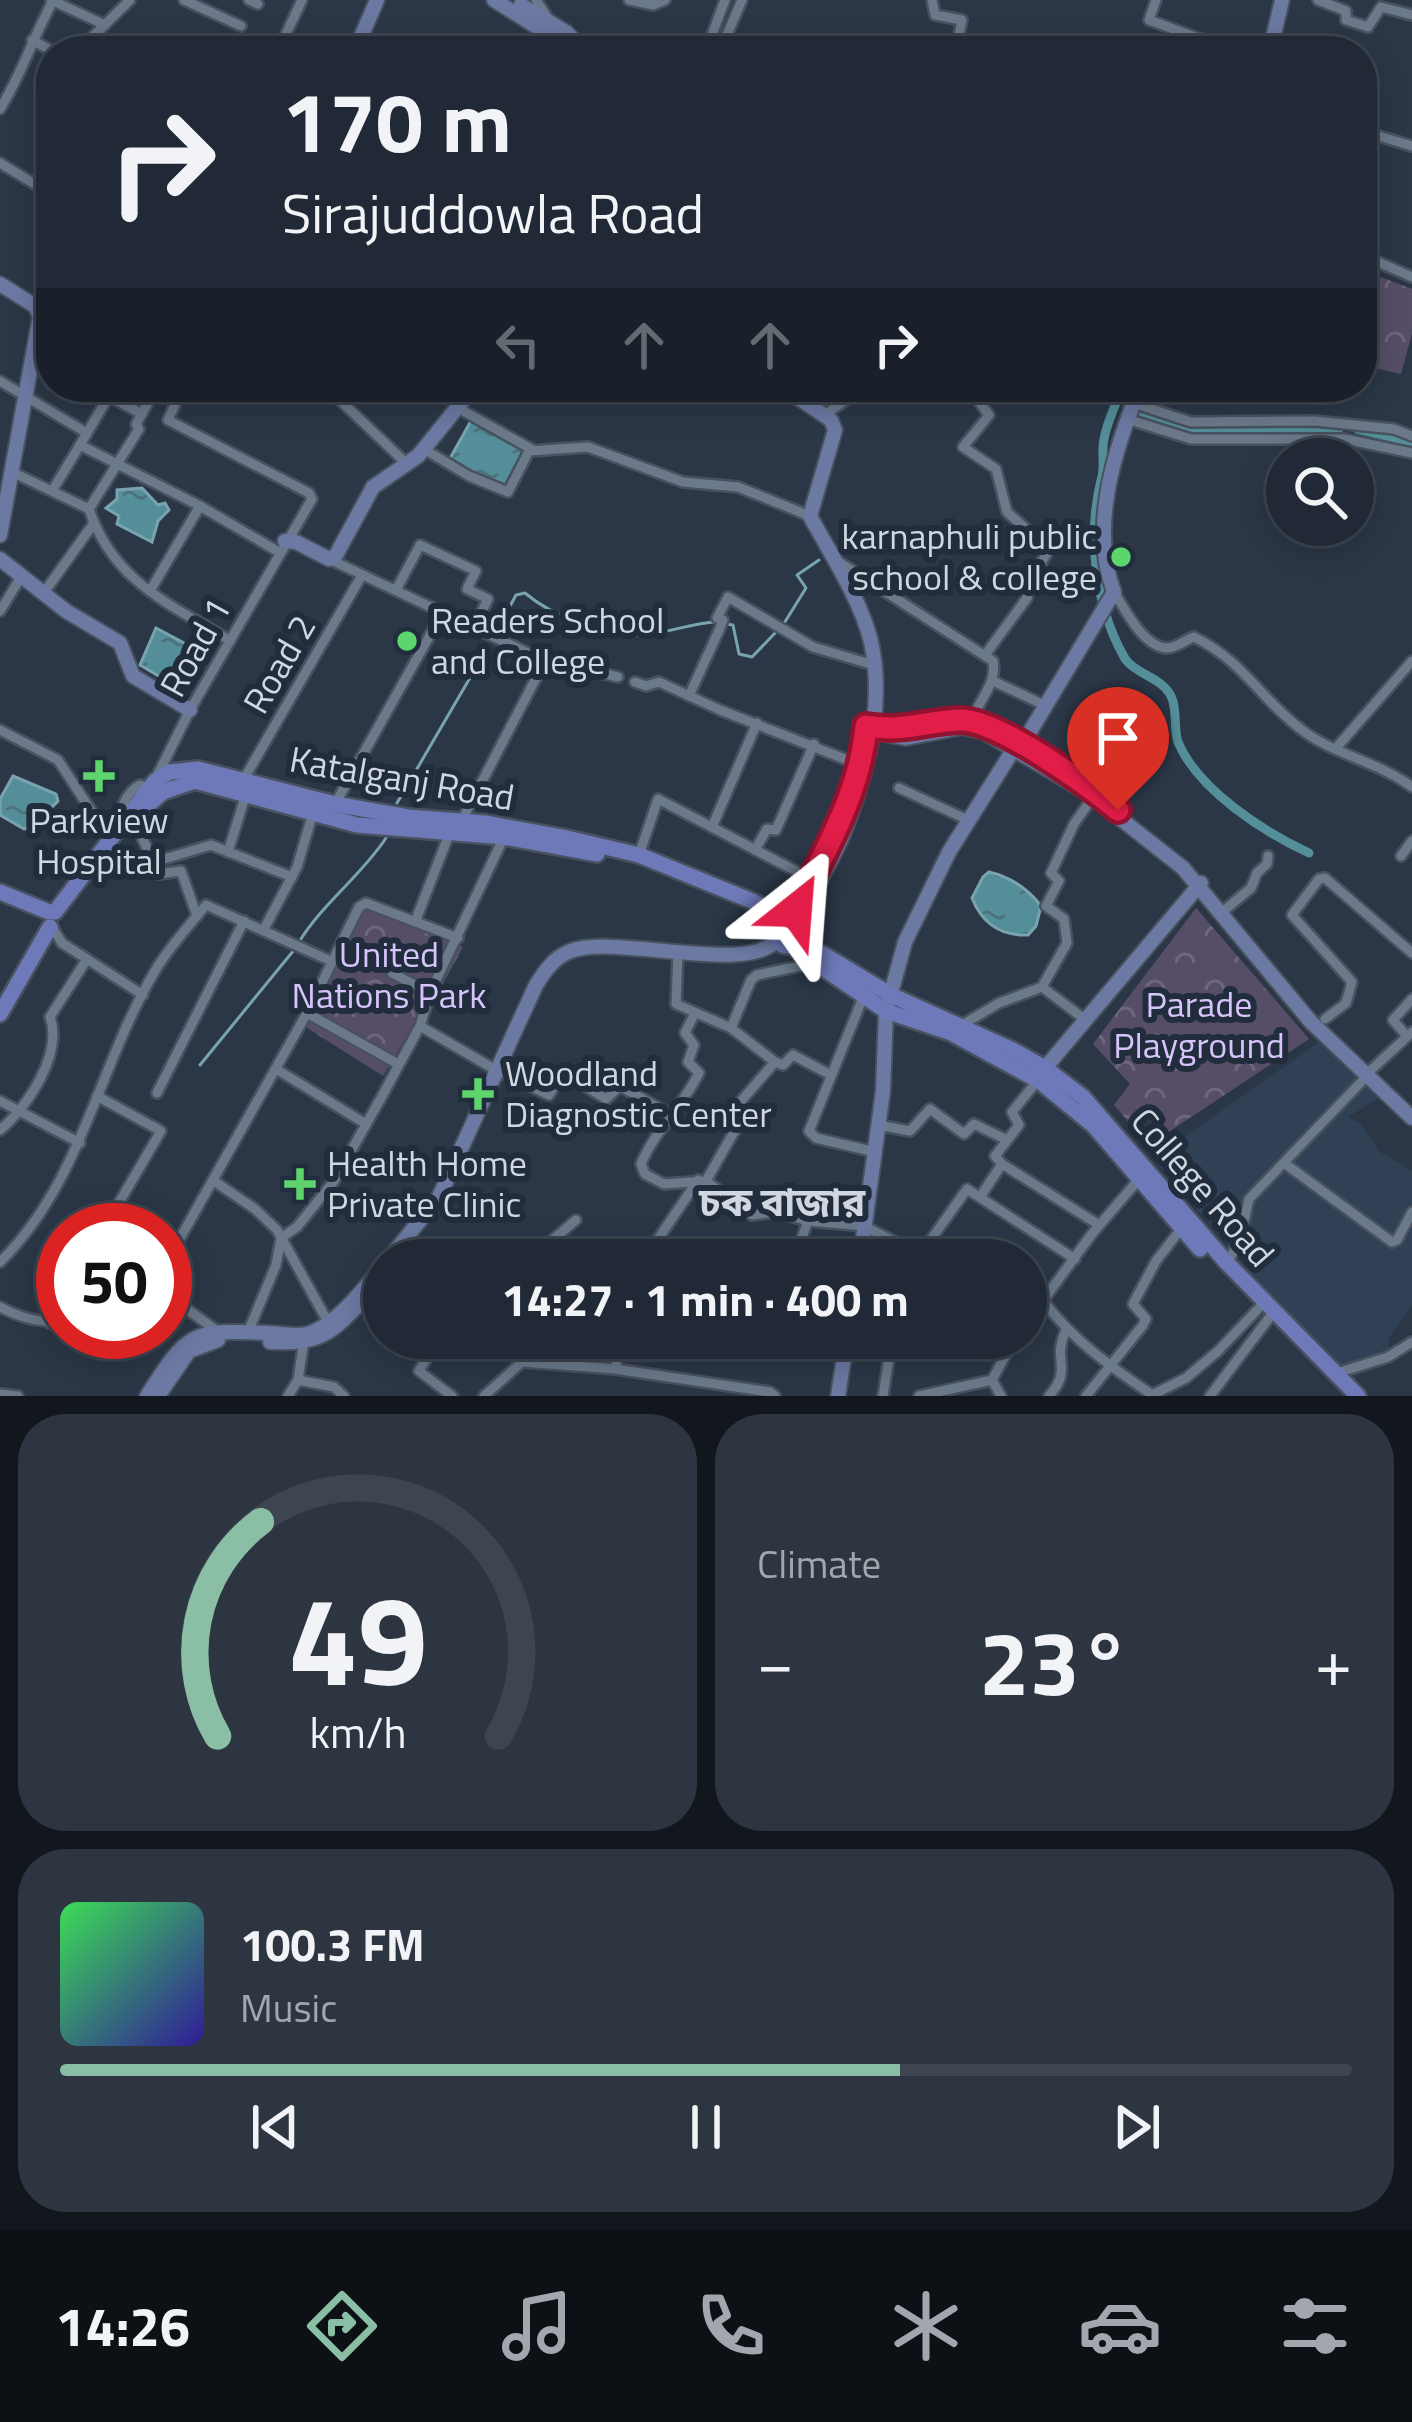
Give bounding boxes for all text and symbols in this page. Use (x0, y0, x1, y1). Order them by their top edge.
text: 170 m (282, 57, 512, 185)
icon: right (84, 84, 240, 240)
text: Sirajuddowla Road (282, 172, 704, 254)
icon: left (485, 312, 551, 378)
icon: ahead (611, 312, 677, 378)
icon: ahead (737, 312, 803, 378)
icon: right (863, 312, 929, 378)
map controls (1266, 438, 1374, 546)
button: search (1266, 438, 1374, 546)
place label: karnaphuli public school & college (842, 508, 1097, 604)
marker: karnaphuli public school & college (1108, 544, 1134, 570)
street label: Road 1 (145, 587, 244, 706)
place label: Readers School and College (431, 592, 664, 688)
street label: Road 2 (228, 604, 329, 723)
marker: Readers School and College (394, 628, 420, 654)
pin (1067, 687, 1169, 810)
icon: arrive (1085, 705, 1151, 771)
street label: Katalganj Road (285, 731, 519, 824)
marker: Parkview Hospital (83, 760, 115, 792)
place label: Parkview Hospital (29, 792, 169, 888)
position arrow (733, 847, 859, 973)
park label: United Nations Park (292, 926, 486, 1022)
park label: Parade Playground (1113, 976, 1285, 1072)
place label: Woodland Diagnostic Center (505, 1045, 772, 1141)
marker: Woodland Diagnostic Center (462, 1078, 494, 1110)
street label: College Road (1118, 1095, 1288, 1279)
place label: Health Home Private Clinic (327, 1135, 527, 1231)
marker: Health Home Private Clinic (284, 1168, 316, 1200)
district label: চক বাজার (698, 1172, 866, 1231)
speed limit sign: 50 (36, 1203, 192, 1359)
text: 14:27 · 1 min · 400 m (501, 1265, 909, 1333)
text: Climate (757, 1534, 881, 1593)
text: 49 (288, 1544, 427, 1733)
text: 23° (979, 1593, 1130, 1730)
text: − (757, 1611, 794, 1712)
text: + (1315, 1611, 1352, 1712)
text: km/h (309, 1698, 406, 1764)
text: 100.3 FM (240, 1910, 425, 1978)
text: Music (240, 1978, 337, 2037)
icon: previous (242, 2094, 308, 2160)
icon: pause (673, 2094, 739, 2160)
icon: next (1104, 2094, 1170, 2160)
icon: directions (300, 2284, 384, 2368)
icon: music (495, 2284, 579, 2368)
icon: phone (689, 2284, 773, 2368)
icon: climate (884, 2284, 968, 2368)
icon: car (1078, 2284, 1162, 2368)
icon: filters (1273, 2284, 1357, 2368)
text: 14:26 (55, 2285, 190, 2367)

